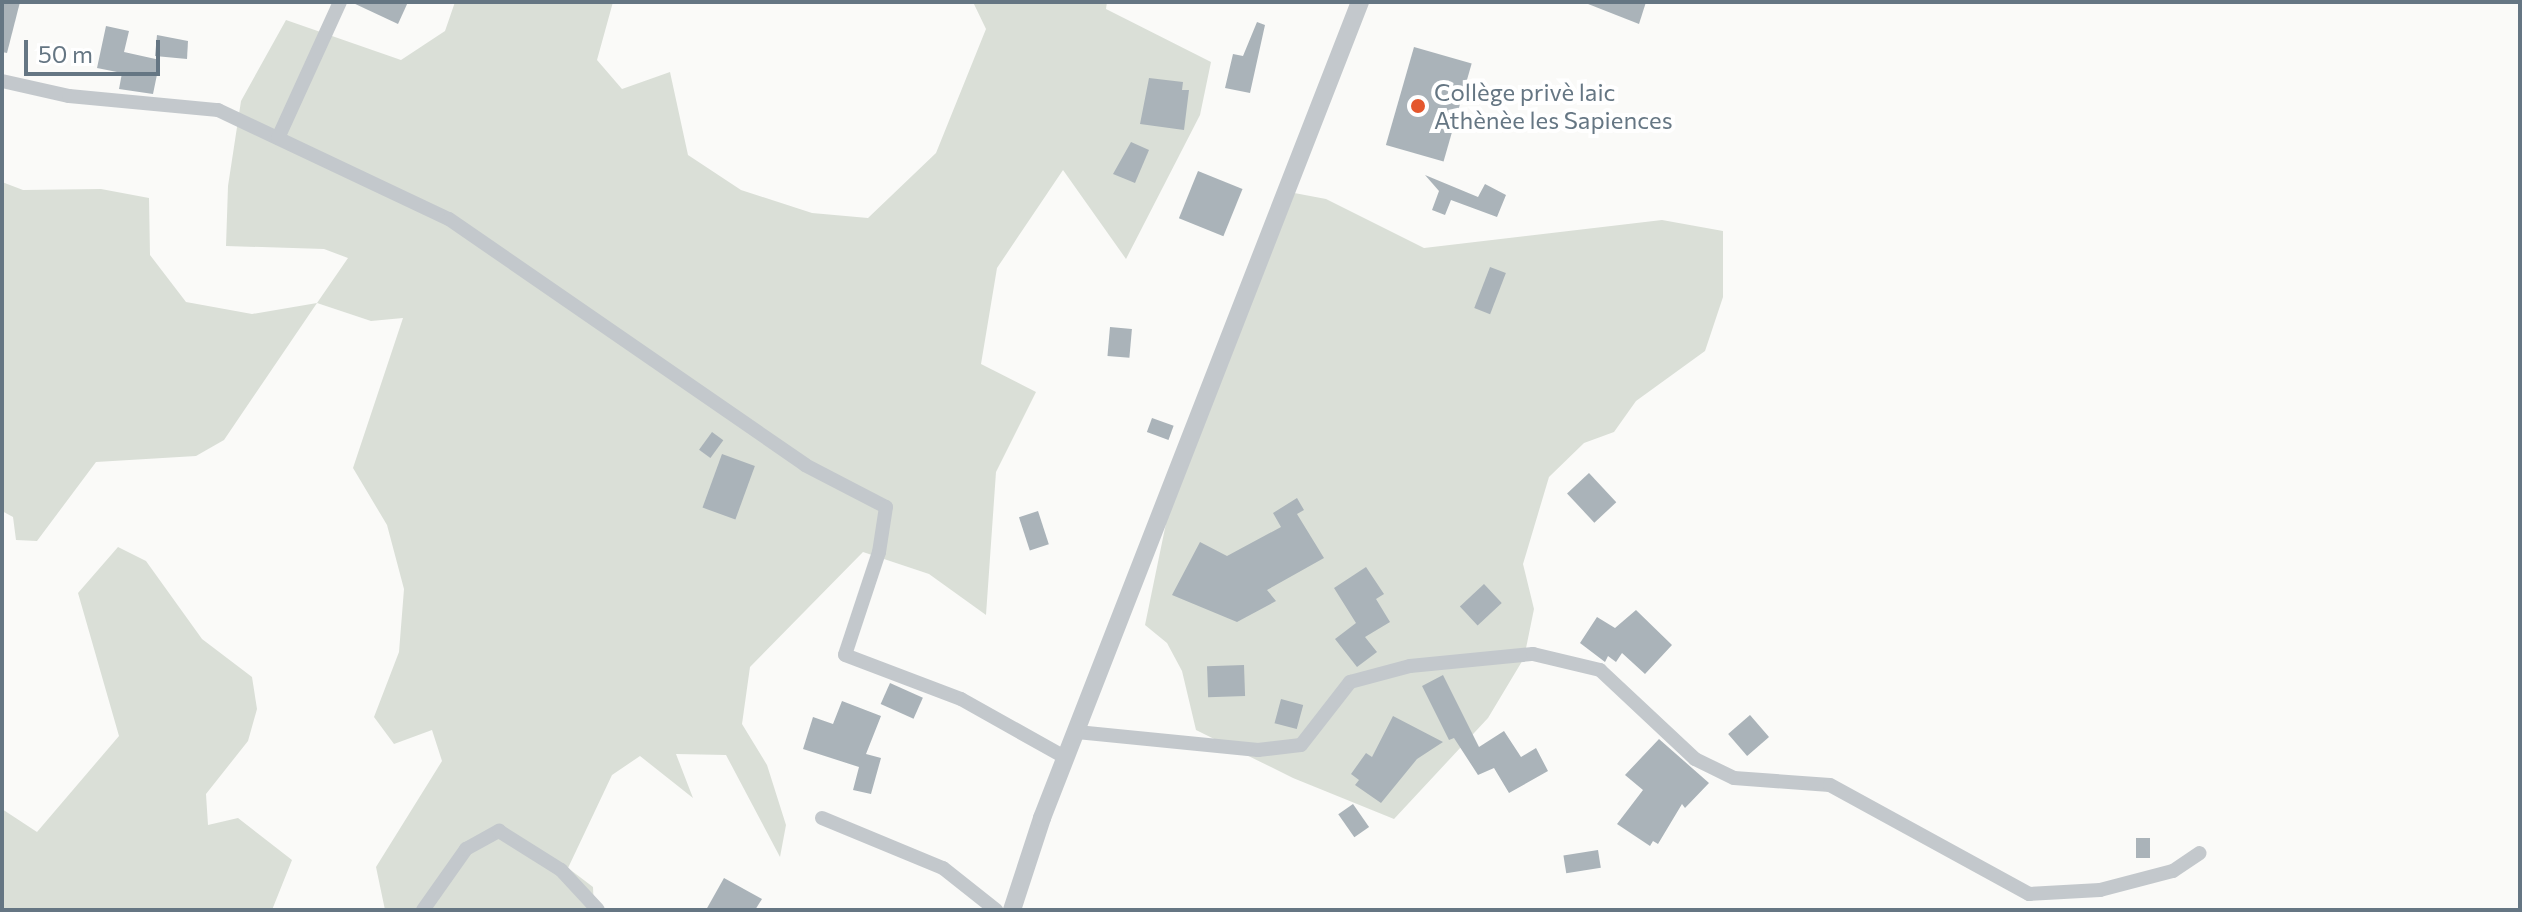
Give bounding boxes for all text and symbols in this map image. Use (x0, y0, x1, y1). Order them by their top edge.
scale bar (28, 24, 164, 74)
text: 50 m (38, 39, 93, 68)
place label: Collège privè laic Athènèe les Sapiences (1434, 78, 1673, 134)
marker: Collège privè laic Athènèe les Sapiences (1409, 97, 1427, 115)

